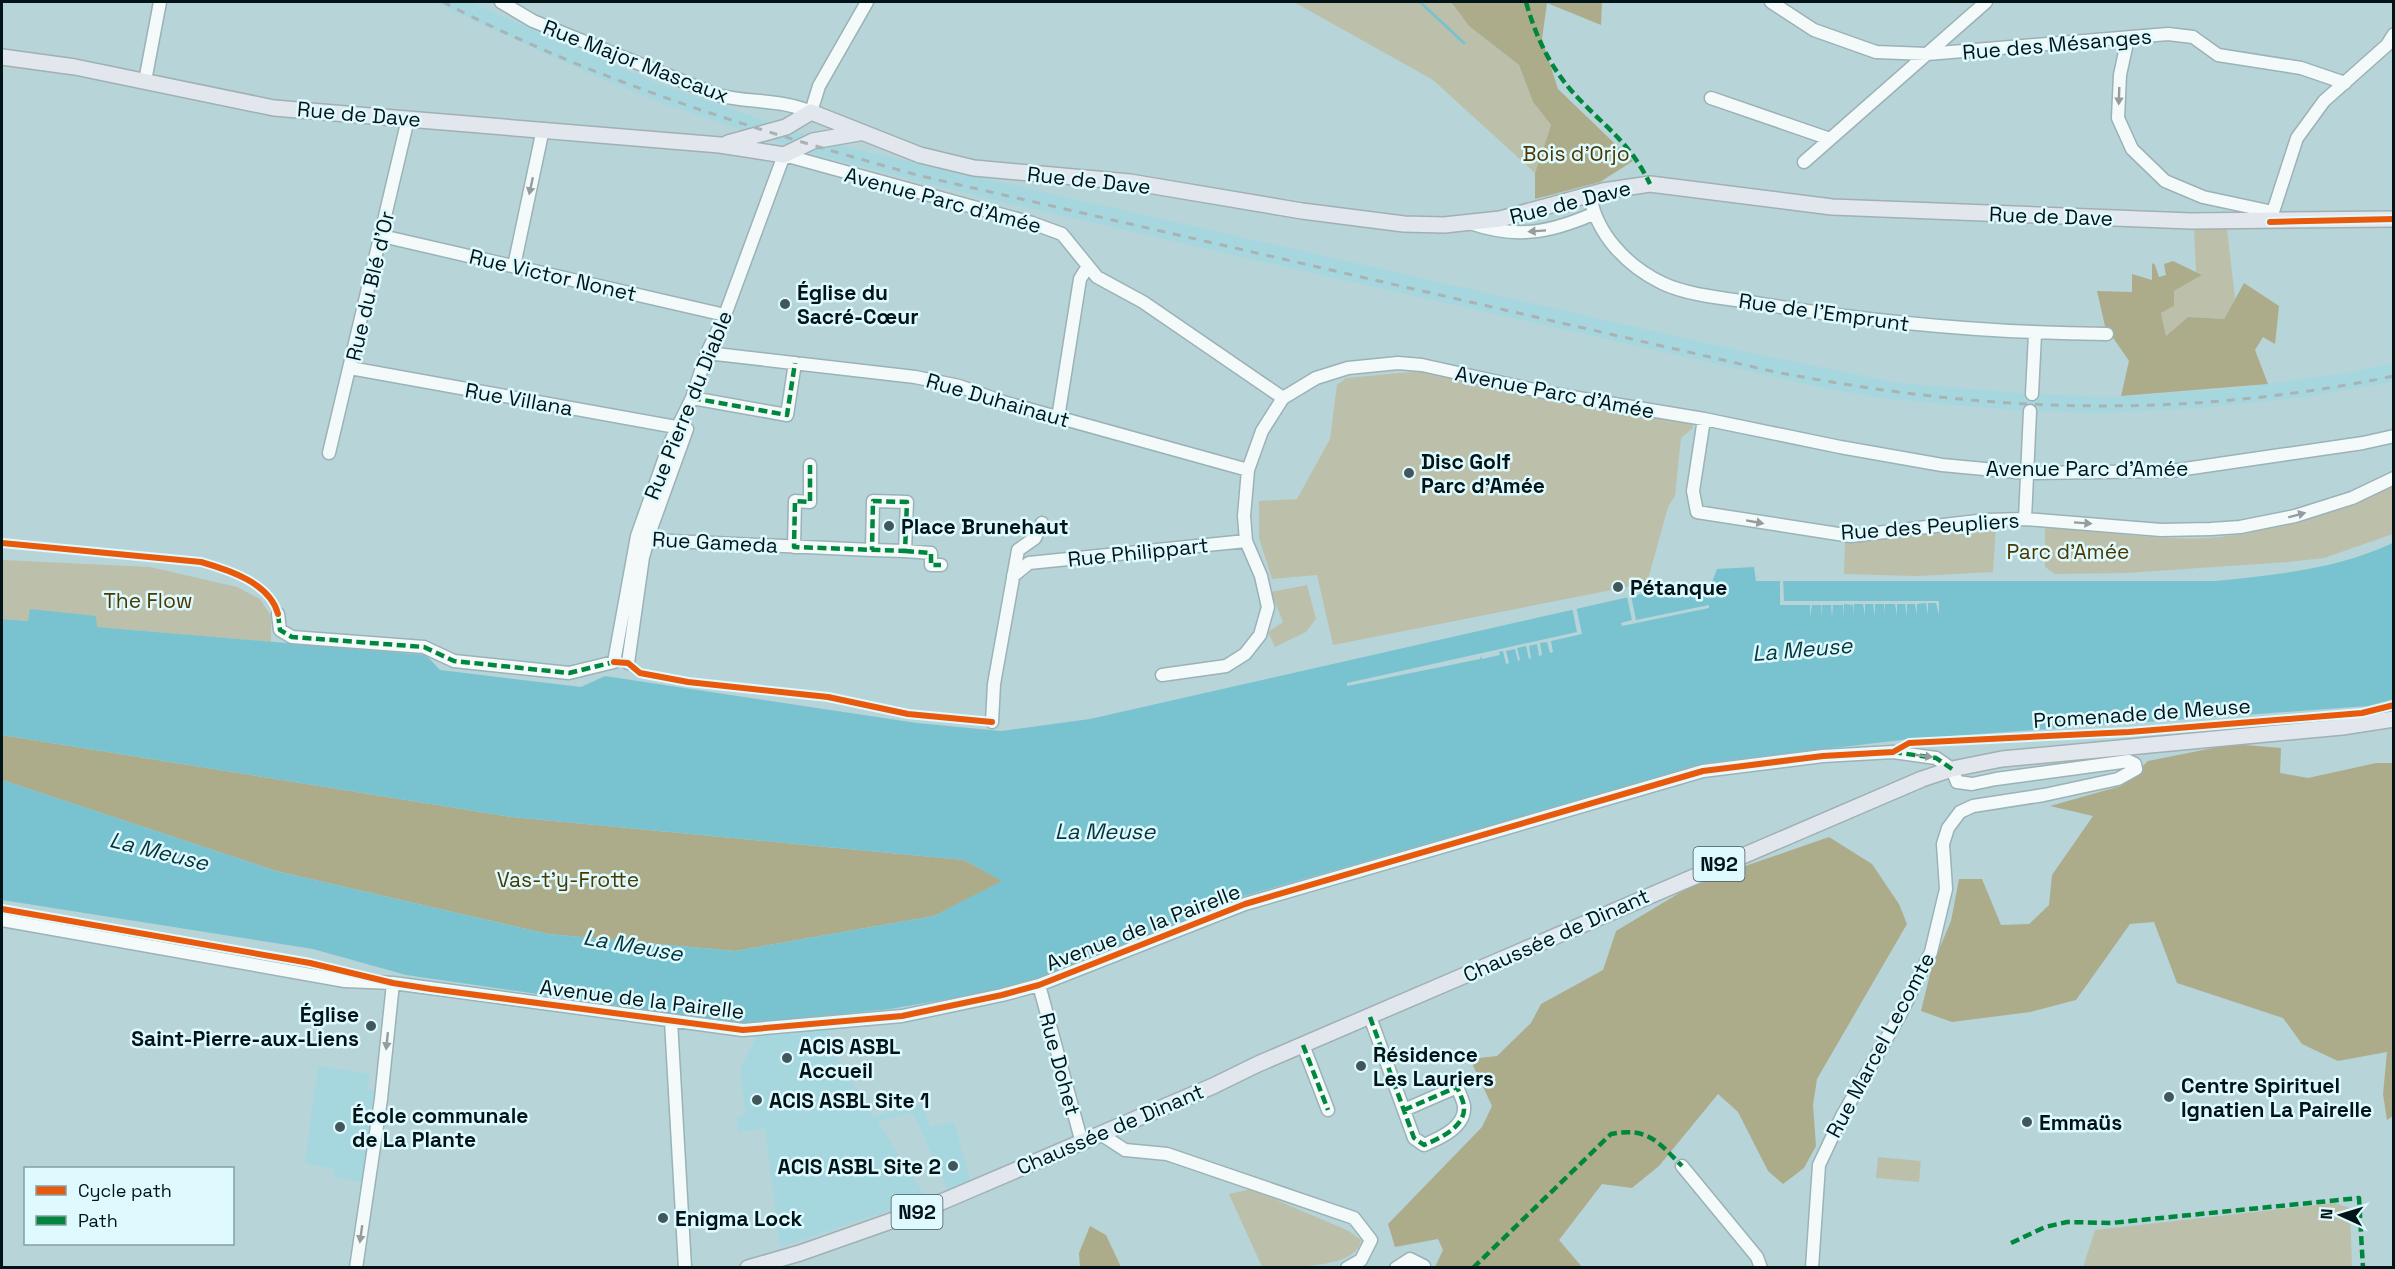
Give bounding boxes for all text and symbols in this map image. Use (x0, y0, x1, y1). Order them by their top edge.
street label: Rue Major Mascaux (539, 13, 733, 109)
street label: Rue des Mésanges (1961, 22, 2153, 66)
one-way arrow (2114, 86, 2124, 105)
street label: Rue de Dave (296, 95, 422, 133)
park label: Bois d'Orjo (1522, 140, 1630, 167)
street label: Rue de Dave (1026, 160, 1152, 200)
street label: Avenue Parc d'Amée (842, 161, 1044, 239)
street label: Rue de Dave (1507, 174, 1633, 230)
one-way arrow (526, 177, 535, 196)
street label: Rue de Dave (1989, 200, 2113, 232)
street label: Rue du Blé d'Or (340, 208, 400, 364)
one-way arrow (1528, 227, 1547, 236)
street label: Rue Victor Nonet (467, 243, 639, 307)
place label: Église du Sacré-Cœur (797, 279, 919, 330)
street label: Rue de l'Emprunt (1737, 287, 1911, 337)
marker: Église du Sacré-Cœur (778, 297, 792, 311)
street label: Rue Pierre du Diable (638, 307, 738, 503)
street label: Avenue Parc d'Amée (1453, 359, 1657, 425)
street label: Rue Duhainaut (923, 367, 1073, 433)
street label: Rue Villana (463, 376, 575, 422)
place label: Disc Golf Parc d'Amée (1421, 448, 1545, 499)
street label: Avenue Parc d'Amée (1986, 455, 2188, 482)
marker: Disc Golf Parc d'Amée (1402, 466, 1416, 480)
street label: Rue des Peupliers (1840, 506, 2020, 546)
one-way arrow (2289, 510, 2307, 519)
place label: Place Brunehaut (901, 513, 1069, 540)
one-way arrow (1746, 518, 1765, 527)
one-way arrow (2074, 518, 2093, 528)
marker: Place Brunehaut (882, 519, 896, 533)
street label: Rue Gameda (651, 525, 779, 559)
street label: Rue Philippart (1066, 531, 1210, 573)
park label: Parc d'Amée (2006, 538, 2130, 565)
place label: Pétanque (1630, 574, 1727, 601)
marker: Pétanque (1611, 580, 1625, 594)
park label: The Flow (103, 587, 193, 614)
water label: La Meuse (1751, 631, 1854, 667)
street label: Promenade de Meuse (2032, 692, 2252, 734)
one-way arrow (1915, 752, 1934, 761)
water label: La Meuse (1055, 817, 1156, 845)
water label: La Meuse (107, 825, 212, 877)
road number: N92 (1694, 847, 1744, 881)
park label: Vas-t'y-Frotte (497, 866, 639, 893)
street label: Avenue de la Pairelle (1042, 878, 1244, 976)
street label: Chaussée de Dinant (1459, 882, 1653, 988)
water label: La Meuse (581, 922, 686, 968)
street label: Rue Marcel Lecomte (1820, 948, 1940, 1142)
street label: Avenue de la Pairelle (538, 973, 746, 1025)
place label: Église Saint-Pierre-aux-Liens (131, 1001, 359, 1052)
street label: Rue Dohet (1033, 1010, 1087, 1118)
marker: Église Saint-Pierre-aux-Liens (364, 1019, 378, 1033)
one-way arrow (382, 1032, 392, 1051)
place label: ACIS ASBL Accueil (799, 1033, 900, 1084)
place label: Résidence Les Lauriers (1373, 1041, 1494, 1092)
marker: ACIS ASBL Accueil (780, 1051, 794, 1065)
marker: Résidence Les Lauriers (1354, 1059, 1368, 1073)
place label: Centre Spirituel Ignatien La Pairelle (2181, 1072, 2372, 1123)
street label: Chaussée de Dinant (1012, 1077, 1208, 1181)
place label: ACIS ASBL Site 1 (769, 1087, 930, 1114)
marker: Centre Spirituel Ignatien La Pairelle (2162, 1090, 2176, 1104)
marker: ACIS ASBL Site 1 (750, 1093, 764, 1107)
place label: École communale de La Plante (352, 1102, 528, 1153)
place label: Emmaüs (2039, 1109, 2122, 1136)
marker: Emmaüs (2020, 1115, 2034, 1129)
marker: École communale de La Plante (333, 1120, 347, 1134)
place label: ACIS ASBL Site 2 (778, 1153, 941, 1180)
marker: ACIS ASBL Site 2 (946, 1159, 960, 1173)
legend (24, 1167, 234, 1245)
text: Cycle path (78, 1179, 172, 1202)
north arrow (2311, 1185, 2371, 1245)
road number: N92 (892, 1195, 942, 1229)
place label: Enigma Lock (675, 1205, 802, 1232)
text: N (2316, 1208, 2337, 1220)
text: Path (78, 1209, 118, 1232)
marker: Enigma Lock (656, 1211, 670, 1225)
one-way arrow (356, 1225, 365, 1244)

